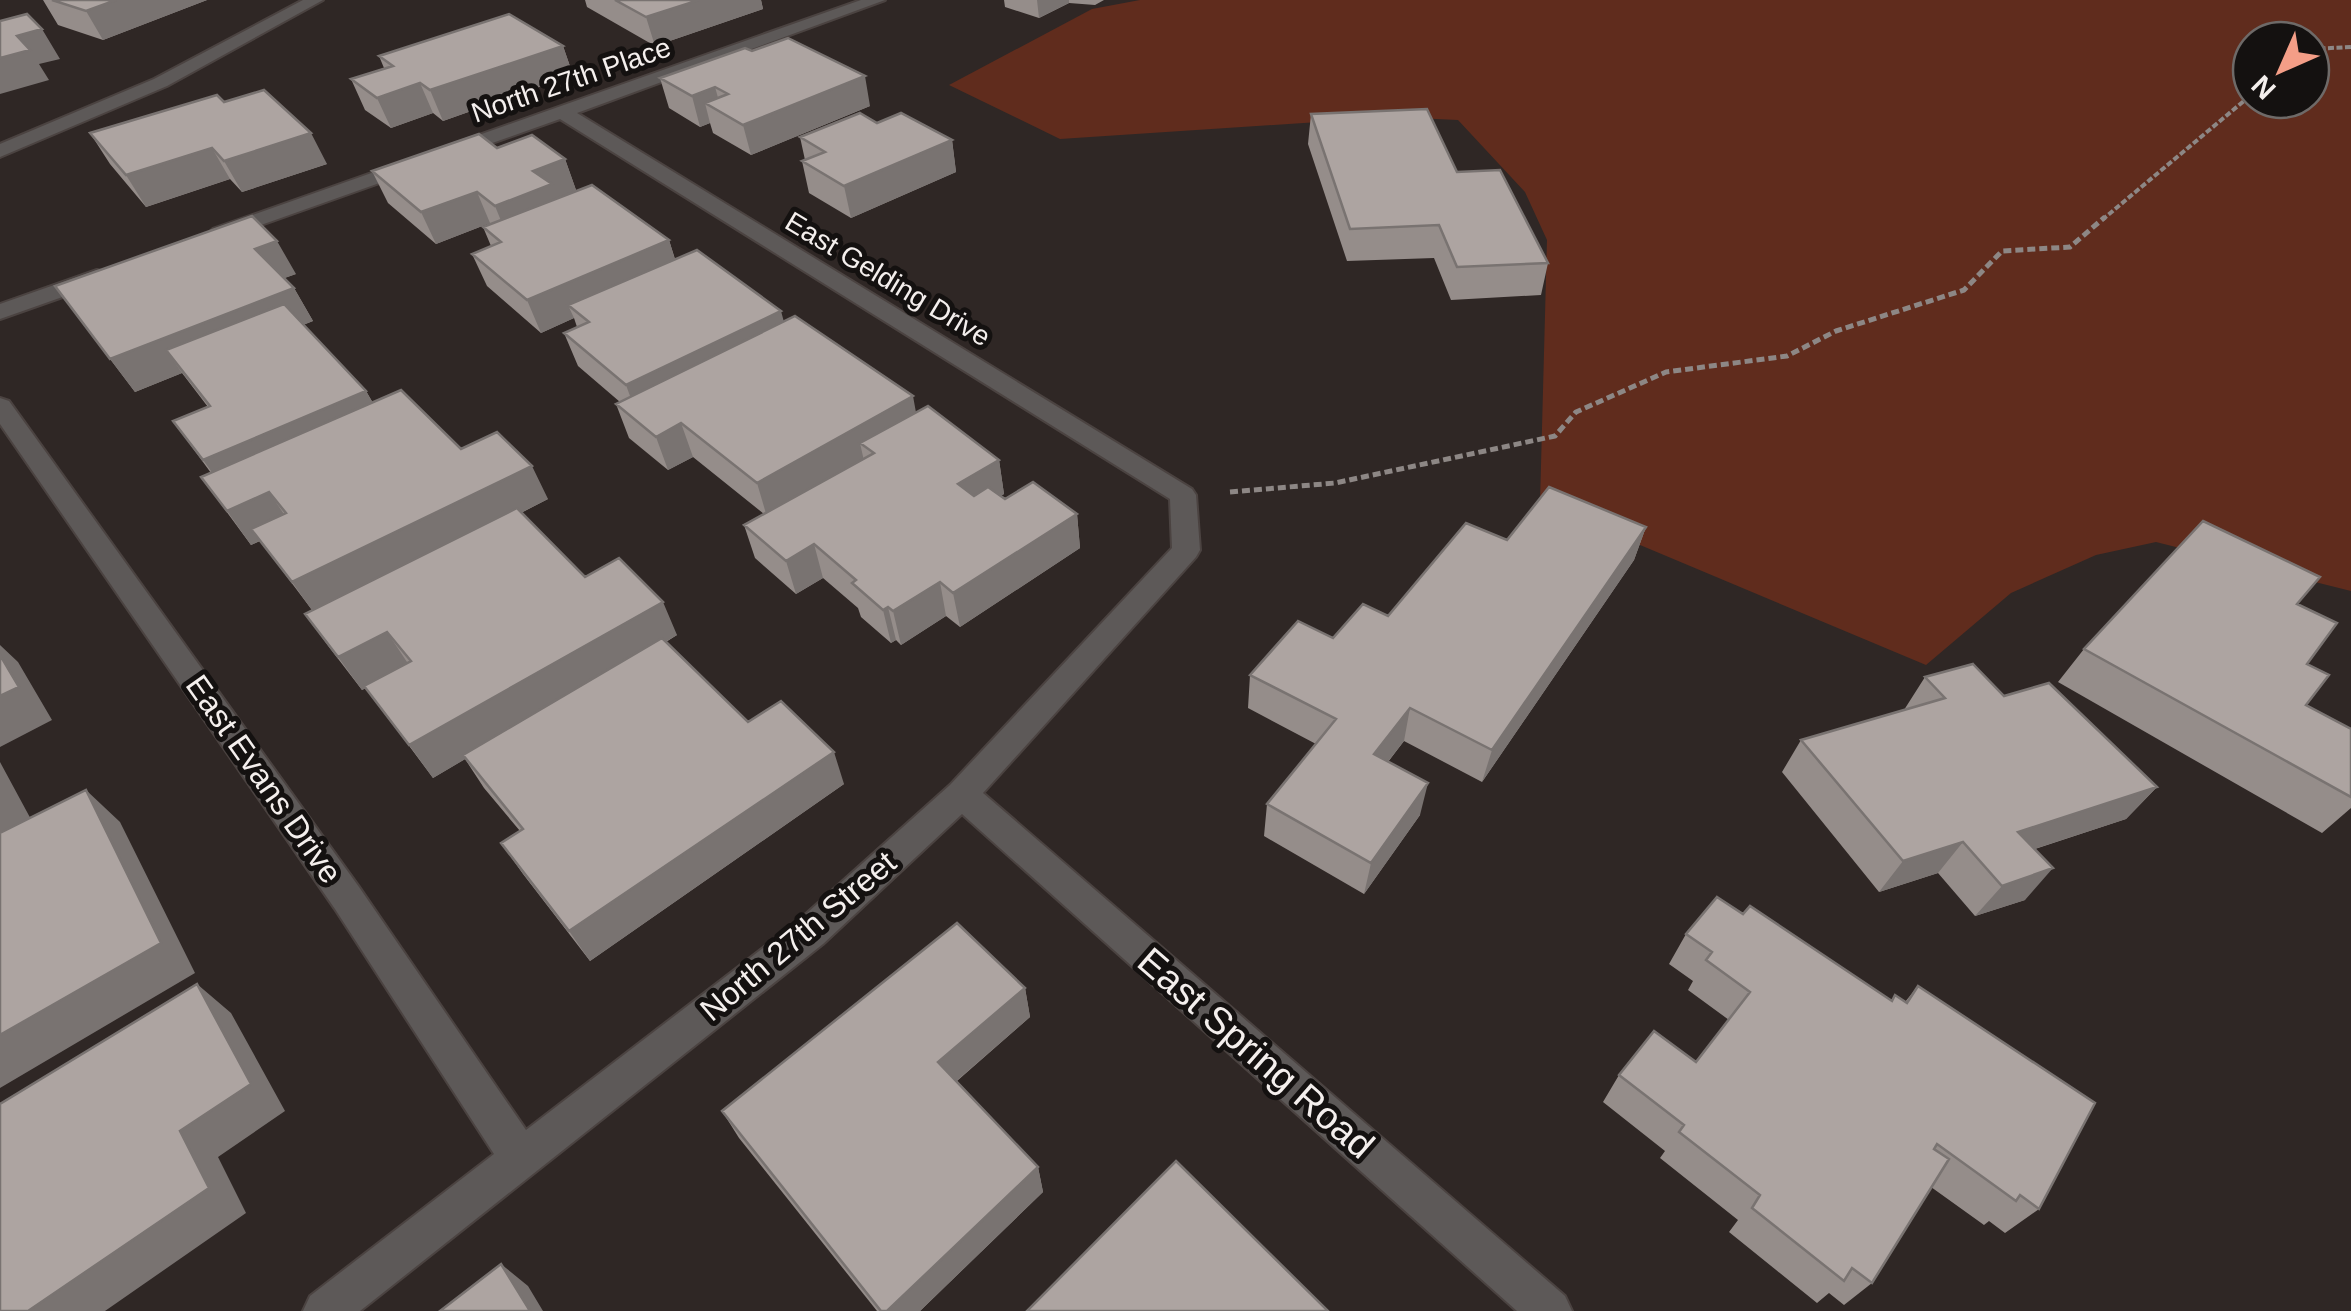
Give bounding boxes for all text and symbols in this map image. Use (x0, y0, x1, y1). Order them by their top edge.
north arrow (2231, 20, 2331, 120)
street label: North 27th Place (467, 31, 675, 129)
text: N (2246, 69, 2282, 105)
street label: East Gelding Drive (780, 206, 996, 352)
street label: East Evans Drive (179, 668, 349, 890)
street label: North 27th Street (693, 844, 903, 1028)
street label: East Spring Road (1130, 939, 1382, 1167)

